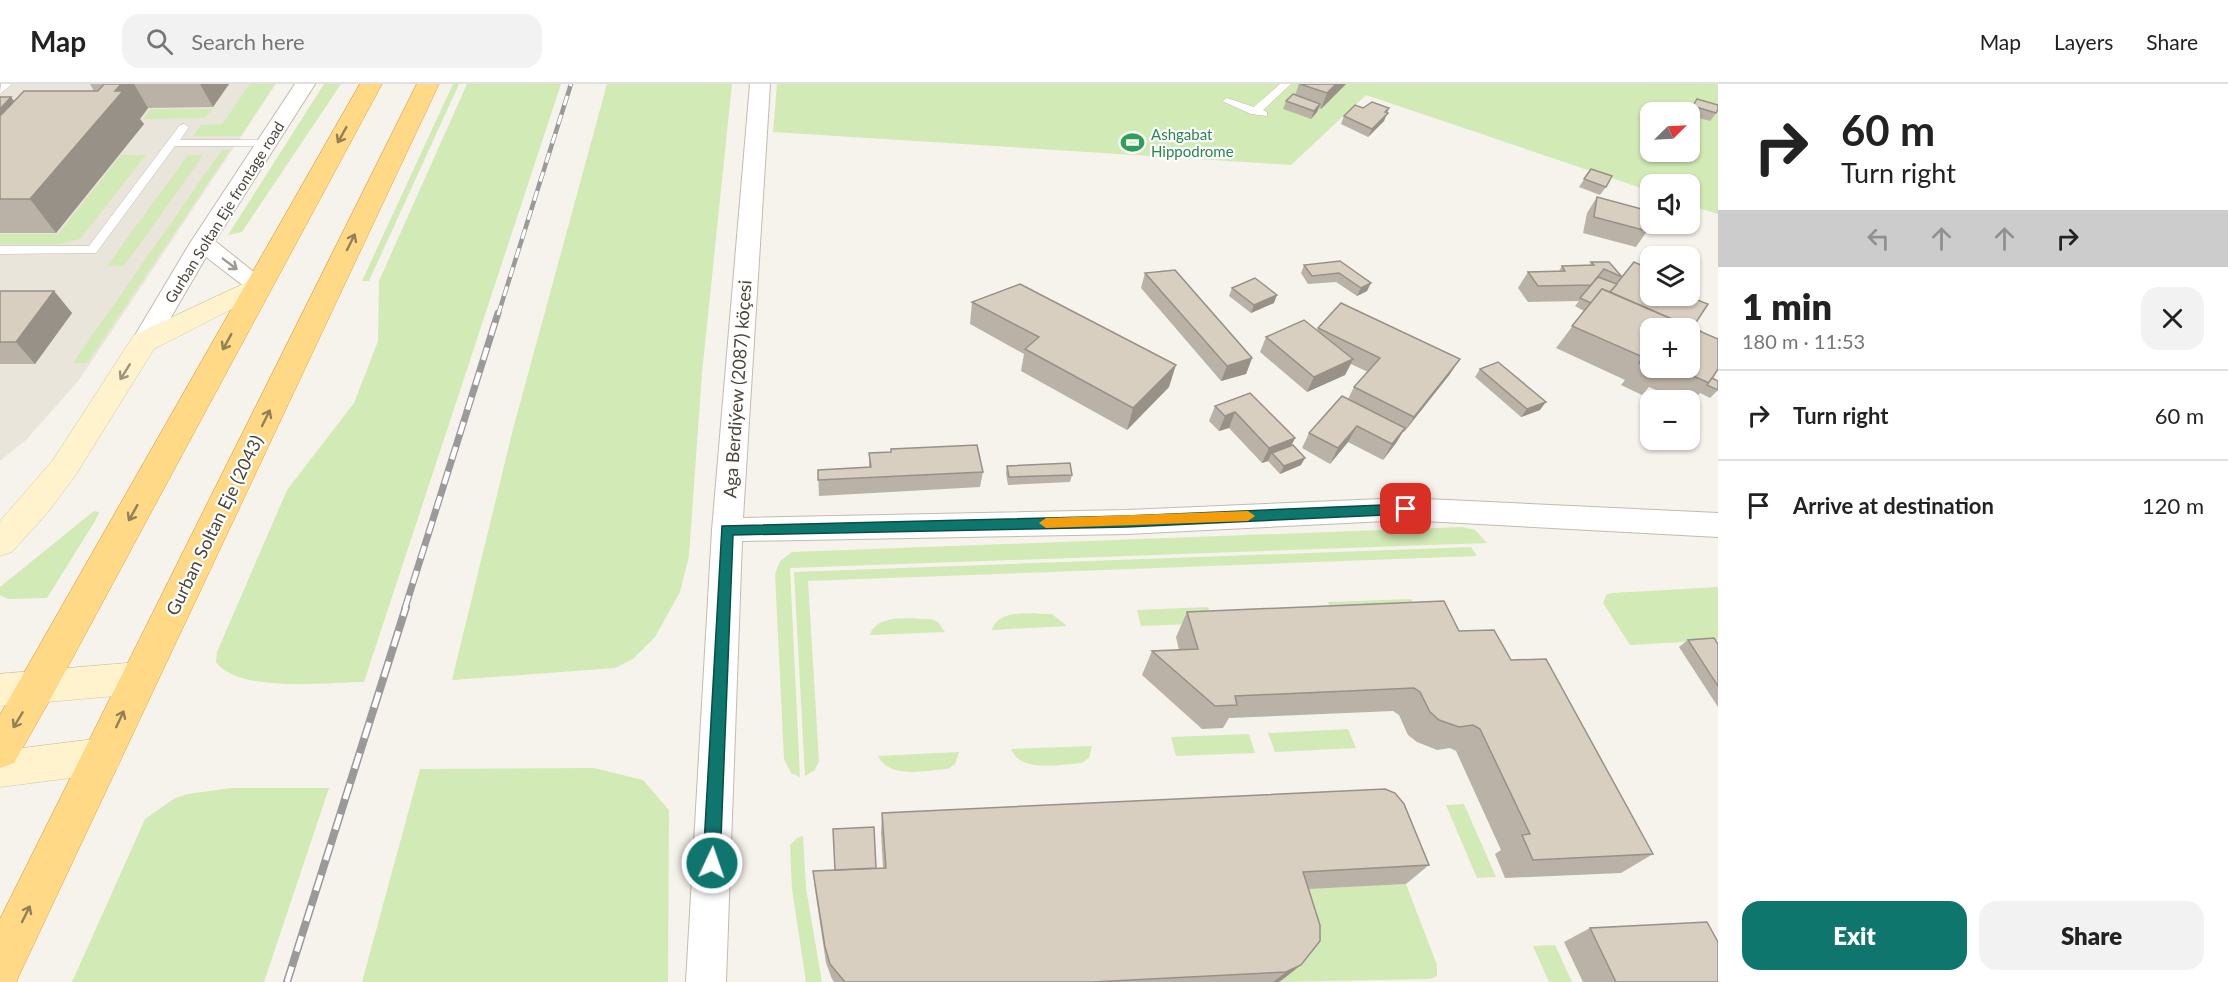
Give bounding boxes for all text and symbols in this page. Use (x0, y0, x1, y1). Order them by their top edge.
search box (122, 14, 542, 68)
text: Map (30, 24, 86, 58)
icon: search (143, 25, 176, 58)
text: Search here (191, 28, 305, 55)
text: Map (1980, 29, 2021, 54)
text: Layers (2054, 29, 2113, 54)
text: Share (2146, 29, 2198, 54)
north arrow (1640, 102, 1700, 162)
map controls (1640, 102, 1700, 450)
text: 60 m (1841, 105, 1935, 155)
icon: right (1742, 108, 1820, 186)
street label: Gurban Soltan Eje frontage road (160, 118, 288, 306)
place label: Ashgabat Hippodrome (1151, 125, 1234, 160)
one-way arrow (336, 126, 348, 143)
sports icon: Ashgabat Hippodrome (1120, 130, 1146, 156)
text: Turn right (1841, 156, 1956, 189)
button: sound (1640, 174, 1700, 234)
icon: left (1862, 222, 1895, 255)
icon: ahead (1925, 222, 1958, 255)
icon: ahead (1988, 222, 2021, 255)
icon: right (2051, 222, 2084, 255)
one-way arrow (346, 233, 358, 251)
button: layers (1640, 246, 1700, 306)
one-way arrow (222, 258, 238, 271)
street label: Aga Berdiýew (2087) köçesi (718, 279, 756, 499)
text: 1 min (1742, 284, 1832, 328)
button: close (2141, 287, 2204, 350)
button: + (1640, 318, 1700, 378)
text: 180 m · 11:53 (1742, 329, 1865, 353)
one-way arrow (221, 333, 233, 350)
one-way arrow (118, 364, 131, 381)
button: − (1640, 390, 1700, 450)
icon: right (1742, 399, 1775, 432)
text: Turn right (1793, 402, 1888, 429)
text: 60 m (2155, 402, 2204, 429)
one-way arrow (261, 409, 273, 427)
street label: Gurban Soltan Eje (2043) (161, 431, 267, 619)
pin (1380, 483, 1431, 534)
icon: arrive (1742, 489, 1775, 522)
icon: arrive (1389, 492, 1422, 525)
text: Arrive at destination (1793, 492, 1994, 519)
text: 120 m (2142, 492, 2204, 519)
one-way arrow (127, 504, 139, 521)
one-way arrow (11, 711, 23, 728)
one-way arrow (115, 711, 127, 729)
position arrow (680, 831, 744, 895)
button: Exit (1742, 901, 1967, 970)
button: Share (1979, 901, 2204, 970)
one-way arrow (20, 905, 32, 923)

